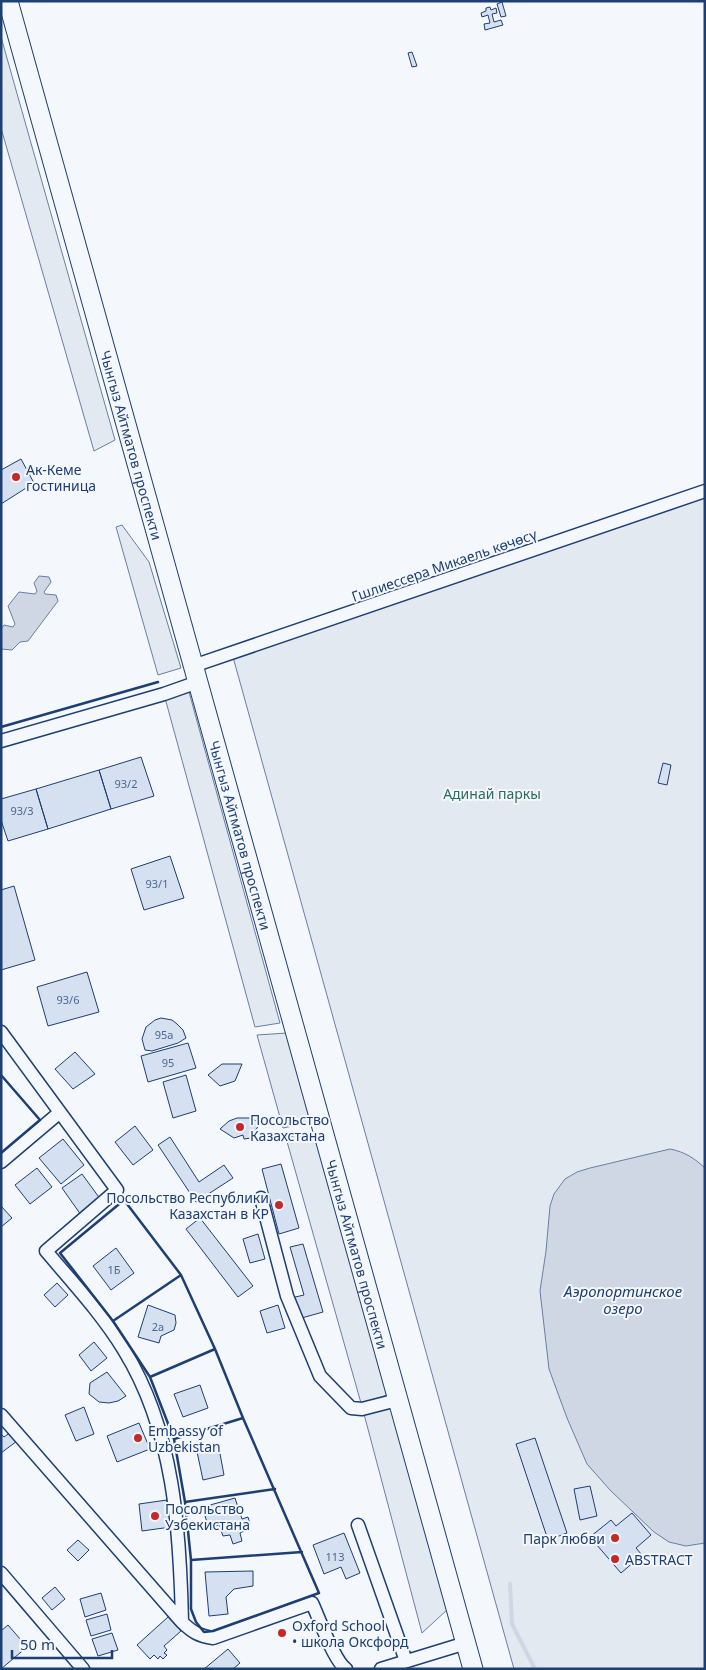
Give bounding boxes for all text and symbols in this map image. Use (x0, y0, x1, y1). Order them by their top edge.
street label: Чынгыз Айтматов проспекти (96, 348, 167, 542)
place label: Ак-Кеме гостиница (26, 460, 96, 495)
marker: Ак-Кеме гостиница (10, 471, 22, 483)
street label: Гшлиессера Микаель көчөсү (349, 524, 540, 606)
street label: Чынгыз Айтматов проспекти (205, 738, 276, 932)
house number: 93/2 (115, 776, 137, 791)
park label: Адинай паркы (443, 784, 541, 803)
house number: 93/3 (11, 803, 33, 818)
house number: 93/1 (146, 876, 168, 891)
house number: 93/6 (57, 992, 79, 1007)
house number: 95а (155, 1027, 173, 1042)
house number: 95 (162, 1055, 174, 1070)
place label: Посольство Казахстана (250, 1110, 329, 1145)
marker: Посольство Казахстана (234, 1121, 246, 1133)
street label: Чынгыз Айтматов проспекти (322, 1157, 393, 1351)
place label: Посольство Республики Казахстан в КР (106, 1188, 269, 1223)
marker: Посольство Республики Казахстан в КР (273, 1199, 285, 1211)
house number: 1Б (107, 1262, 121, 1277)
water label: Аэропортинское озеро (563, 1281, 683, 1318)
house number: 2а (152, 1319, 164, 1334)
place label: Embassy of Uzbekistan (148, 1421, 224, 1456)
marker: Embassy of Uzbekistan (132, 1432, 144, 1444)
place label: Посольство Узбекистана (165, 1499, 250, 1534)
marker: Посольство Узбекистана (149, 1510, 161, 1522)
place label: Парк любви (523, 1529, 605, 1548)
marker: Парк любви (609, 1532, 621, 1544)
house number: 113 (326, 1549, 344, 1564)
place label: ABSTRACT (625, 1550, 693, 1569)
marker: ABSTRACT (609, 1553, 621, 1565)
place label: Oxford School • школа Оксфорд (292, 1616, 409, 1651)
marker: Oxford School • школа Оксфорд (276, 1627, 288, 1639)
scale bar (12, 1628, 112, 1660)
text: 50 m (20, 1634, 55, 1654)

